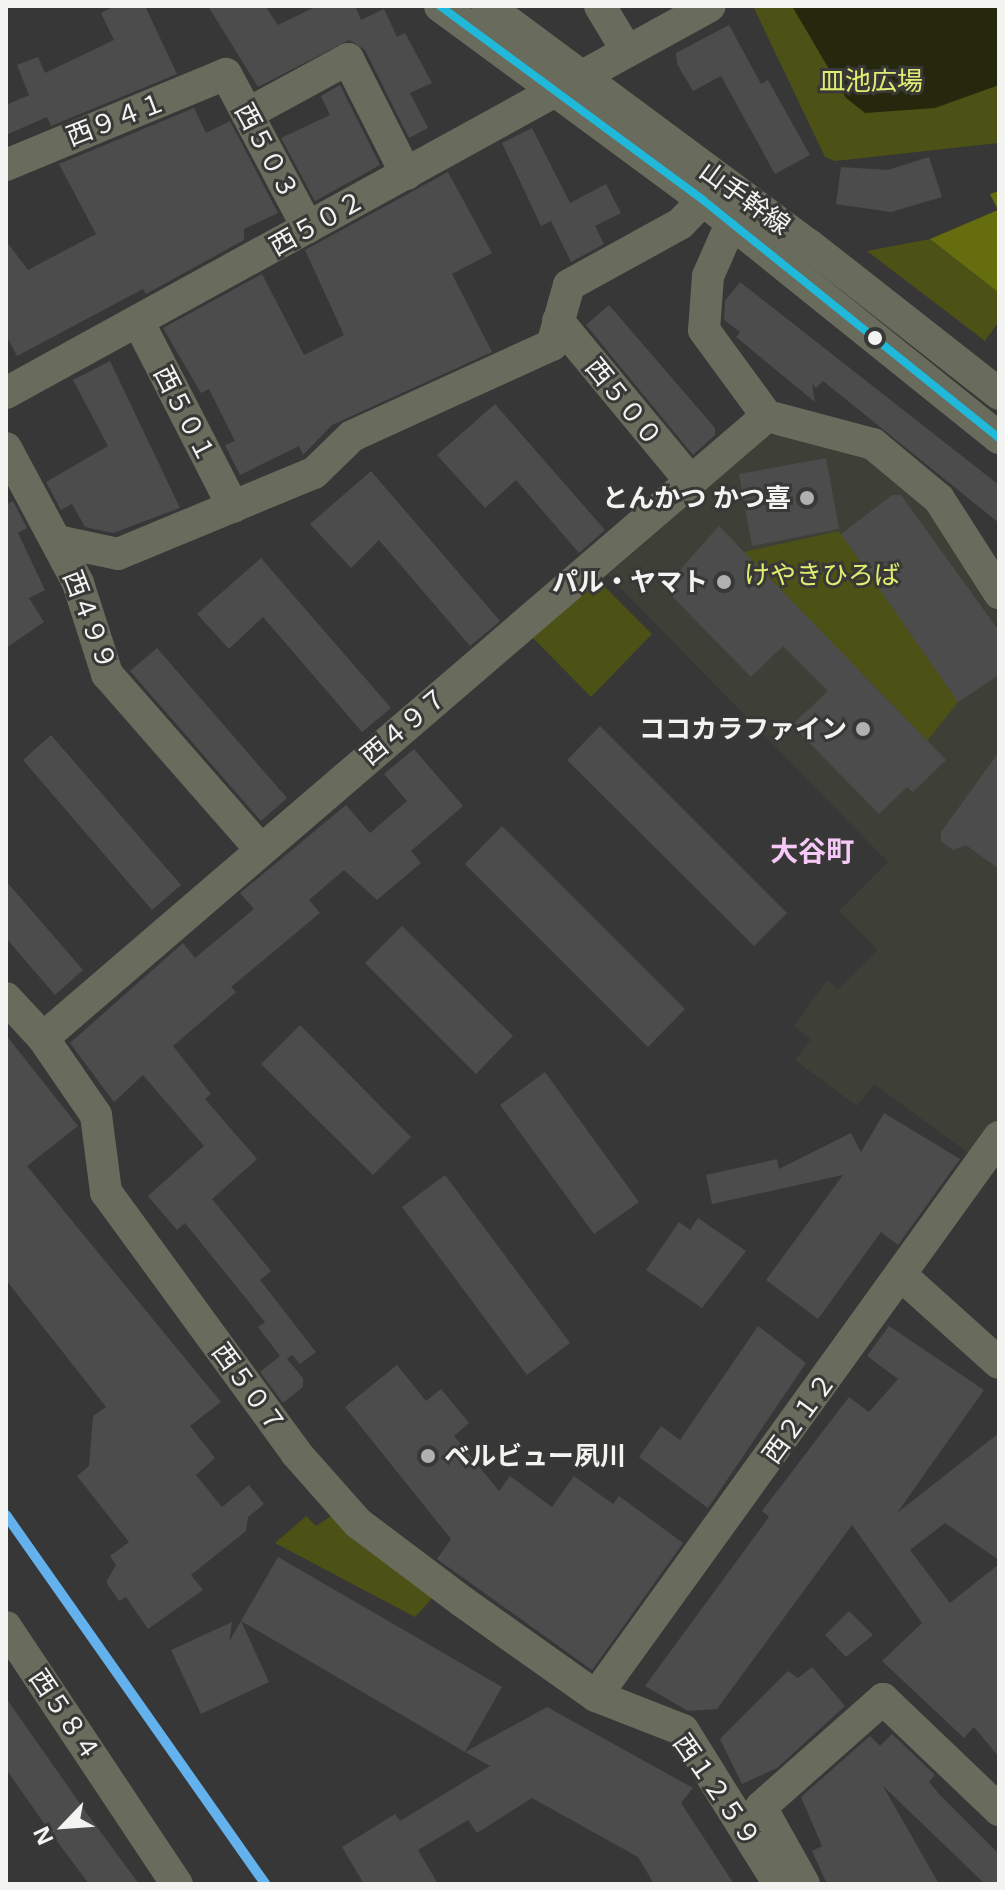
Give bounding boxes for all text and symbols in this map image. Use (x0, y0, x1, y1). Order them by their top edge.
park label: 皿池広場 (819, 65, 923, 97)
street label: 西９４１ (62, 86, 170, 152)
street label: 西５０３ (229, 98, 305, 204)
street label: 山手幹線 (694, 155, 796, 241)
street label: 西５０２ (264, 184, 370, 262)
unlabelled marker (867, 330, 883, 346)
street label: 西５００ (579, 352, 669, 452)
street label: 西５０１ (147, 361, 223, 467)
place label: とんかつ かつ喜 (602, 482, 791, 514)
marker: とんかつ かつ喜 (798, 489, 816, 507)
park label: けやきひろば (744, 559, 900, 591)
street label: 西４９９ (57, 566, 123, 674)
place label: パル・ヤマト (552, 566, 708, 598)
marker: パル・ヤマト (715, 573, 733, 591)
street label: 西４９７ (354, 681, 454, 771)
place label: ココカラファイン (639, 713, 847, 745)
marker: ココカラファイン (854, 720, 872, 738)
district label: 大谷町 (770, 833, 854, 867)
street label: 西５０７ (206, 1337, 292, 1439)
street label: 西２１２ (756, 1367, 842, 1469)
place label: ベルビュー夙川 (444, 1440, 626, 1472)
marker: ベルビュー夙川 (419, 1447, 437, 1465)
street label: 西５８４ (23, 1663, 107, 1767)
street label: 西１２５９ (667, 1728, 767, 1852)
north arrow (24, 1786, 104, 1866)
text: N (25, 1822, 60, 1851)

